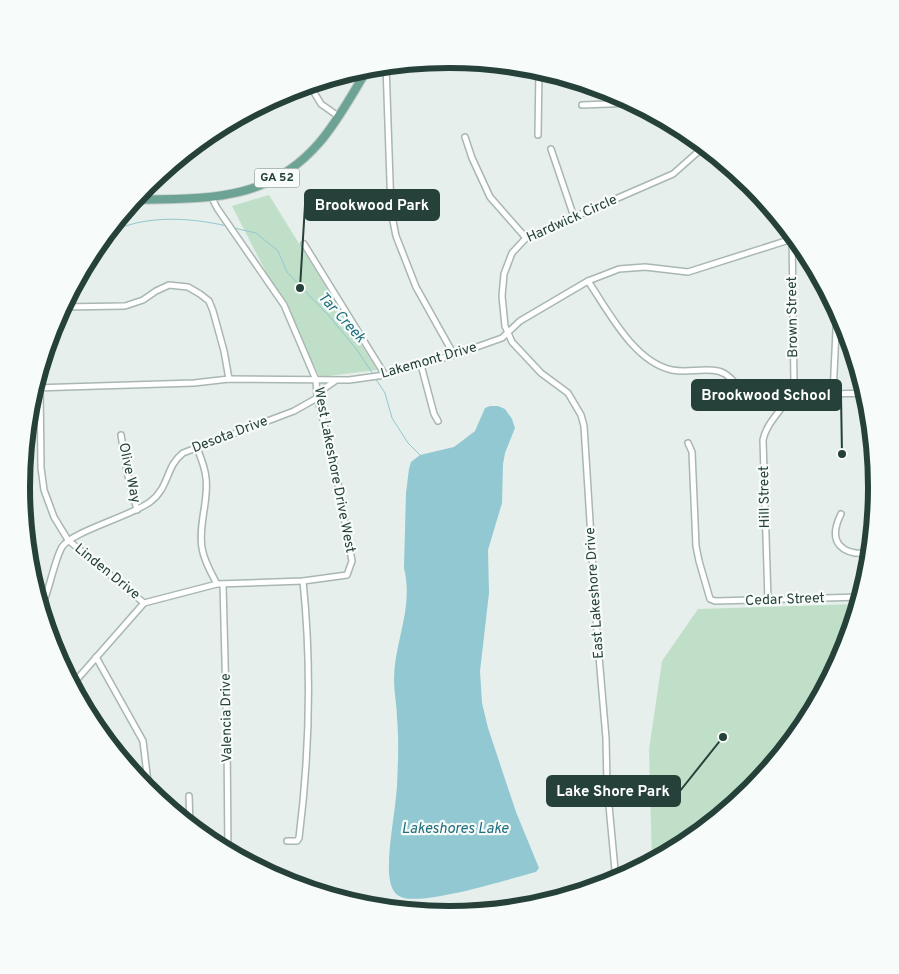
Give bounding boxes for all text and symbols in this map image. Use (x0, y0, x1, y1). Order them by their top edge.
road number: GA 52 (254, 168, 300, 188)
callout: Brookwood Park (305, 190, 439, 220)
street label: Hardwick Circle (524, 191, 620, 247)
text: Brookwood Park (315, 197, 429, 216)
street label: Brown Street (784, 276, 802, 358)
water label: Tar Creek (313, 289, 369, 348)
street label: Lakemont Drive (379, 339, 479, 383)
callout: Brookwood School (692, 380, 841, 410)
street label: West Lakeshore Drive West (310, 386, 358, 554)
text: Brookwood School (701, 387, 831, 406)
street label: Desota Drive (190, 413, 270, 457)
street label: Olive Way (114, 441, 144, 505)
street label: Hill Street (756, 466, 774, 528)
street label: East Lakeshore Drive (582, 527, 608, 659)
street label: Linden Drive (71, 540, 143, 604)
street label: Cedar Street (745, 590, 825, 610)
street label: Valencia Drive (218, 673, 236, 763)
callout: Lake Shore Park (547, 776, 680, 806)
text: Lake Shore Park (556, 783, 670, 802)
water label: Lakeshores Lake (402, 820, 509, 839)

